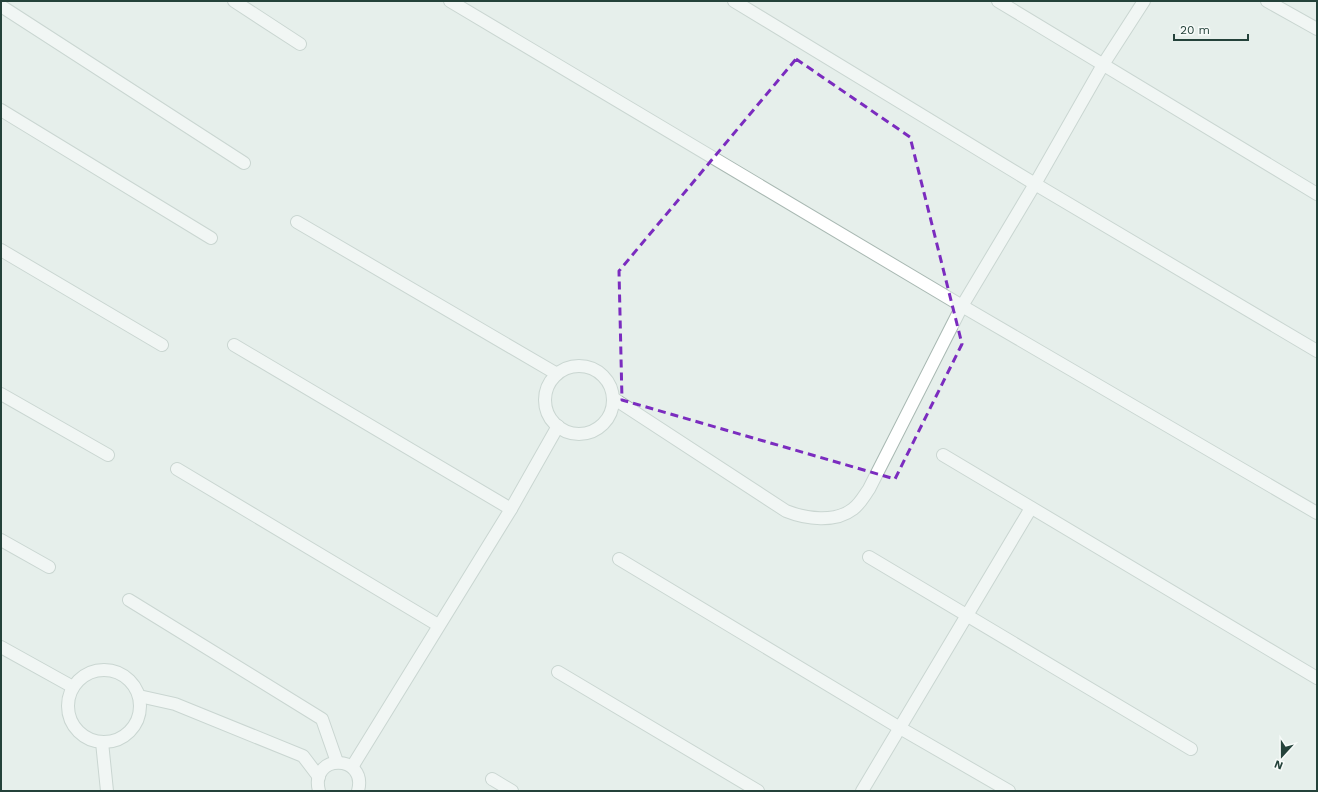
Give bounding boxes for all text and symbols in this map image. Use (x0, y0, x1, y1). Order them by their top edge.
scale bar (1174, 16, 1248, 42)
text: 20 m (1180, 23, 1210, 37)
north arrow (1262, 736, 1302, 776)
text: N (1272, 757, 1285, 772)

